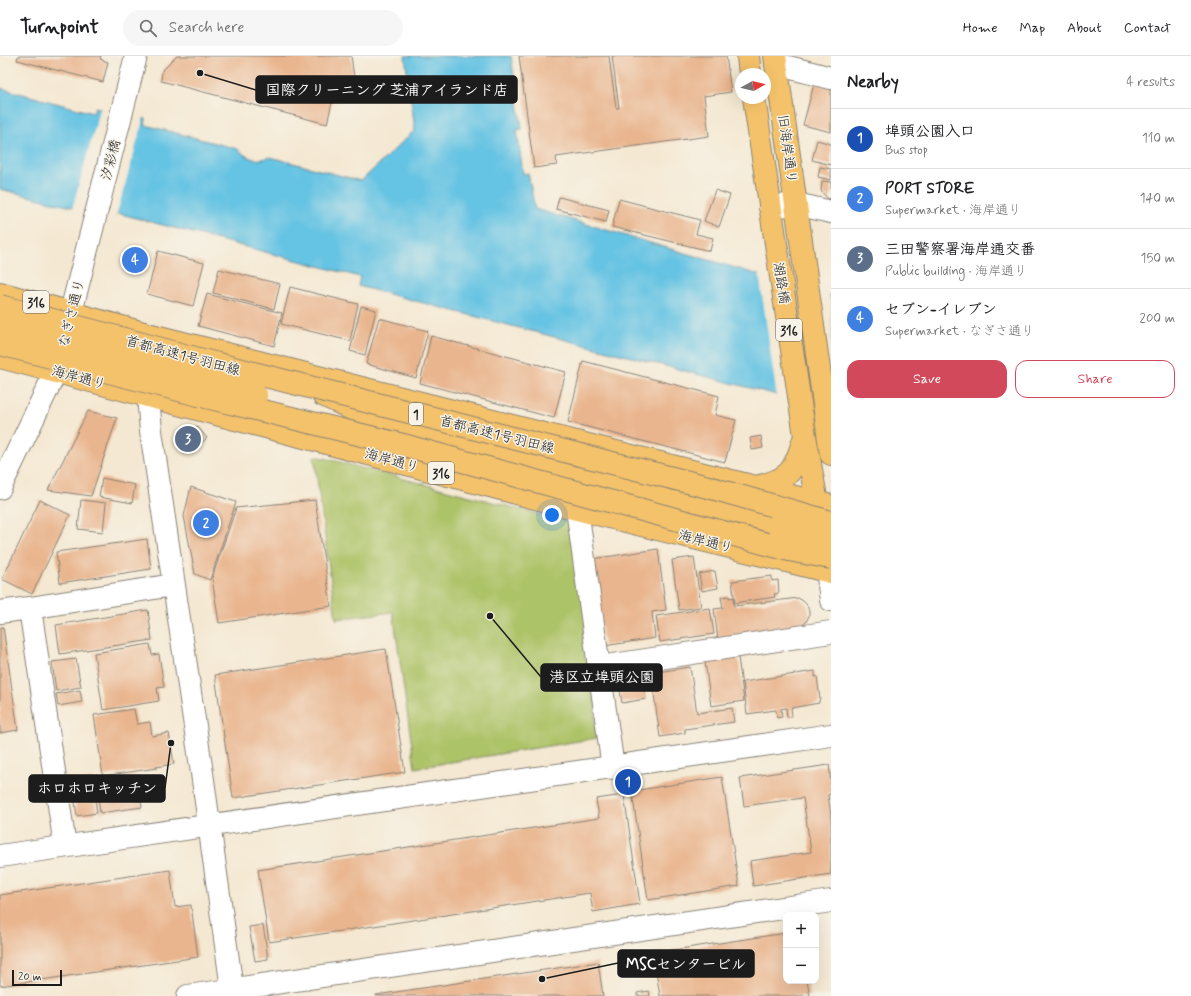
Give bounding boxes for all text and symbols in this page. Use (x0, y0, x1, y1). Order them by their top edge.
search box (123, 10, 403, 46)
text: Turnpoint (20, 15, 99, 40)
icon: search (137, 17, 159, 39)
text: Search here (169, 18, 244, 38)
text: Home (963, 19, 997, 37)
text: Map (1019, 19, 1045, 37)
text: About (1067, 19, 1102, 37)
text: Contact (1124, 19, 1171, 37)
north arrow (735, 68, 771, 104)
text: Nearby (847, 71, 899, 93)
text: 4 results (1126, 74, 1175, 91)
callout: 国際クリーニング 芝浦アイランド店 (256, 76, 517, 103)
text: 国際クリーニング 芝浦アイランド店 (265, 81, 509, 101)
street label: 旧海岸通り (773, 113, 801, 185)
text: 埠頭公園入口 (885, 122, 975, 142)
text: 1 (857, 130, 863, 147)
text: 110 m (1142, 130, 1175, 147)
street label: 汐彩橋 (97, 138, 125, 183)
text: Bus stop (885, 142, 928, 159)
text: PORT STORE (885, 179, 974, 199)
text: 2 (857, 190, 863, 207)
text: 140 m (1140, 190, 1175, 207)
text: Supermarket · 海岸通り (885, 202, 1021, 219)
text: 三田警察署海岸通交番 (885, 240, 1035, 260)
pin: 4 (122, 245, 148, 275)
text: 3 (857, 250, 863, 267)
text: 150 m (1141, 250, 1175, 267)
street label: 潮路橋 (769, 261, 793, 305)
text: Public building · 海岸通り (885, 263, 1027, 280)
street label: なぎさ通り (55, 277, 89, 349)
road number: 316 (23, 291, 49, 313)
text: セブン-イレブン (885, 300, 997, 320)
text: 4 (856, 310, 864, 327)
text: 200 m (1140, 310, 1175, 327)
road number: 316 (776, 319, 802, 341)
text: Supermarket · なぎさ通り (885, 323, 1034, 340)
street label: 首都高速1号羽田線 (123, 332, 242, 380)
button: Save (847, 360, 1007, 398)
button: Share (1015, 360, 1175, 398)
street label: 海岸通り (49, 362, 108, 394)
road number: 1 (409, 403, 423, 425)
street label: 首都高速1号羽田線 (437, 412, 556, 458)
pin: 3 (175, 424, 201, 454)
street label: 海岸通り (362, 445, 421, 477)
road number: 316 (428, 462, 454, 484)
your location (542, 505, 562, 525)
pin: 2 (193, 508, 219, 538)
street label: 海岸通り (676, 526, 735, 557)
callout: 港区立埠頭公園 (541, 664, 662, 691)
text: 港区立埠頭公園 (549, 668, 655, 688)
pin: 1 (615, 767, 641, 797)
callout: ホロホロキッチン (29, 775, 165, 802)
text: ホロホロキッチン (37, 779, 157, 799)
map controls (783, 912, 819, 984)
button: + (783, 912, 819, 948)
button: − (783, 948, 819, 984)
callout: MSCセンタービル (618, 950, 754, 977)
text: MSCセンタービル (626, 955, 746, 975)
scale bar (12, 968, 62, 987)
text: 20 m (18, 970, 41, 984)

